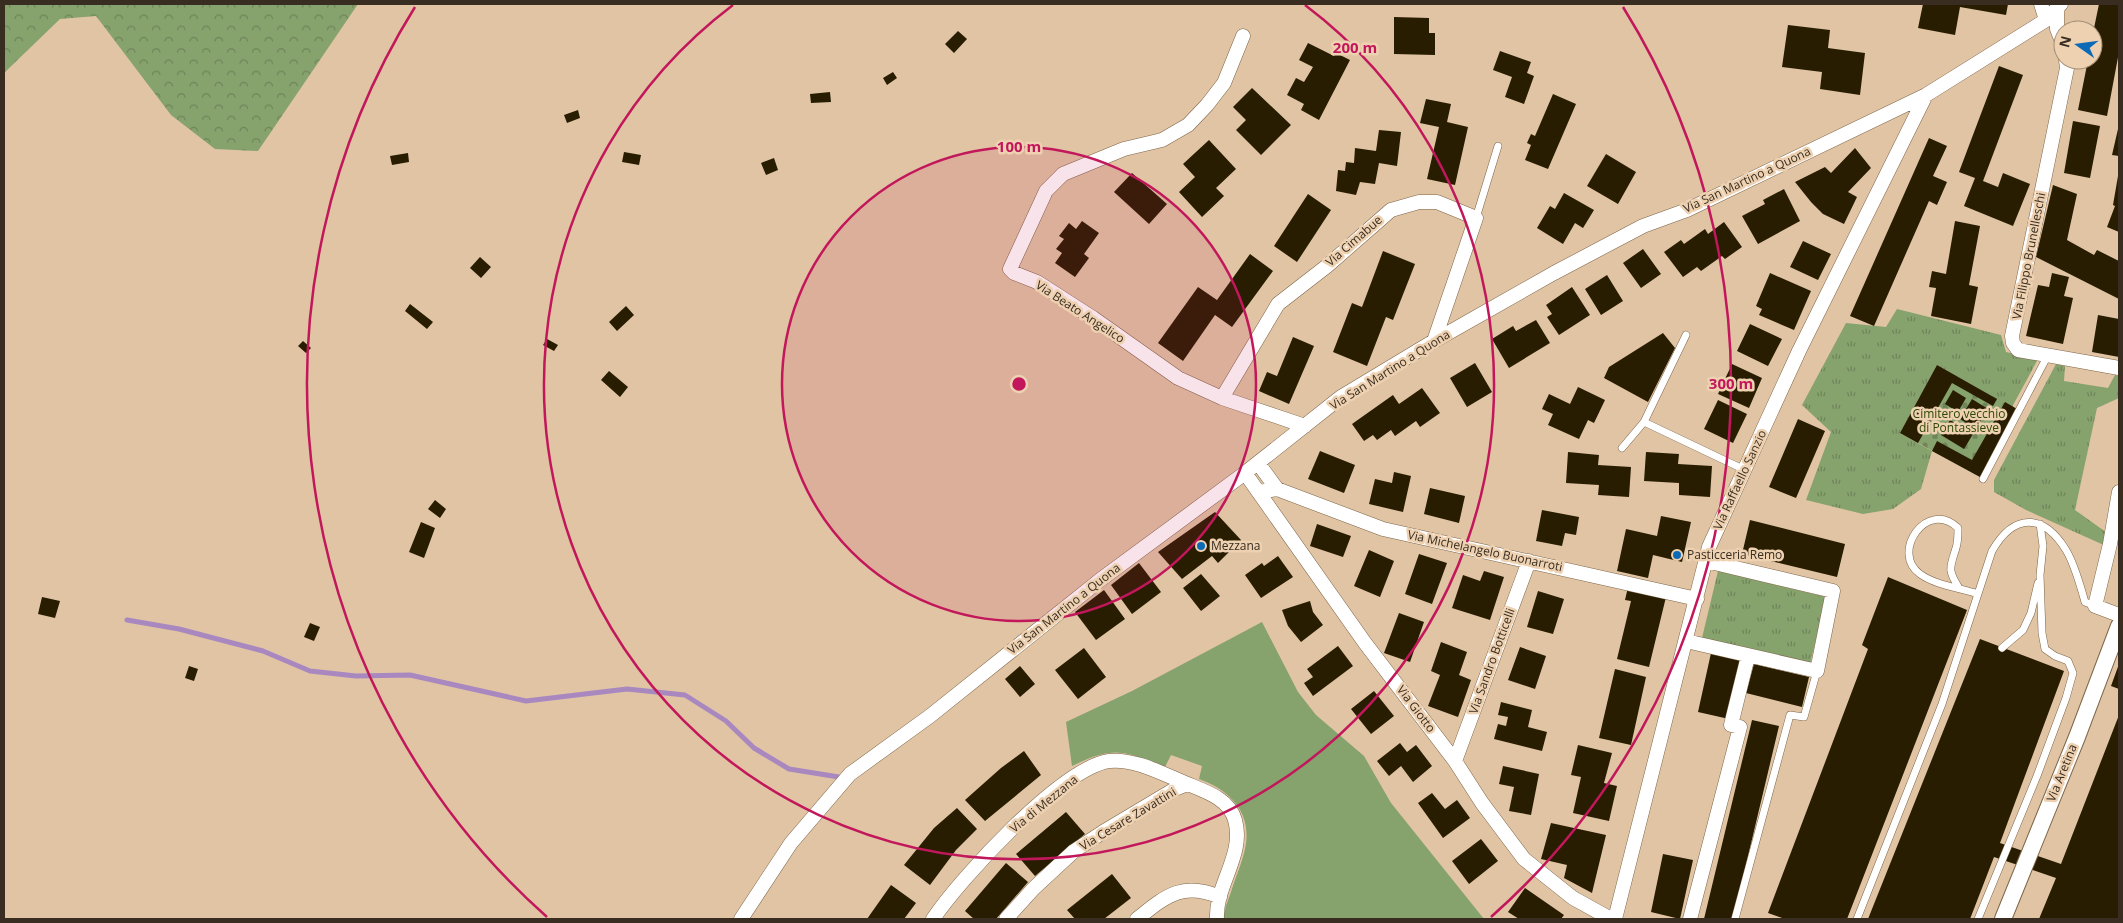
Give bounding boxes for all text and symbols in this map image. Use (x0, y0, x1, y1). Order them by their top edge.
north arrow (2053, 20, 2103, 70)
text: N (2054, 34, 2075, 50)
text: 200 m (1333, 37, 1377, 57)
text: 100 m (997, 136, 1041, 156)
street label: Via San Martino a Quona (1680, 143, 1813, 217)
street label: Via Filippo Brunelleschi (2008, 191, 2049, 321)
street label: Via Cimabue (1322, 211, 1386, 270)
street label: Via Beato Angelico (1032, 276, 1128, 347)
street label: Via San Martino a Quona (1326, 326, 1453, 414)
text: 300 m (1709, 373, 1753, 393)
centre of rings (1010, 375, 1028, 393)
park label: Cimitero vecchio di Pontassieve (1913, 405, 2005, 436)
street label: Via Raffaello Sanzio (1709, 427, 1770, 533)
street label: Via Michelangelo Buonarroti (1406, 526, 1564, 575)
place label: Mezzana (1211, 537, 1260, 554)
marker: Mezzana (1195, 540, 1207, 552)
place label: Pasticceria Remo (1687, 546, 1782, 563)
marker: Pasticceria Remo (1671, 549, 1683, 561)
street label: Via San Martino a Quona (1004, 559, 1124, 658)
street label: Via Sandro Botticelli (1465, 606, 1519, 716)
street label: Via Giotto (1393, 682, 1440, 736)
street label: Via Aretina (2042, 742, 2081, 804)
street label: Via di Mezzana (1006, 771, 1081, 836)
street label: Via Cesare Zavattini (1076, 783, 1179, 854)

